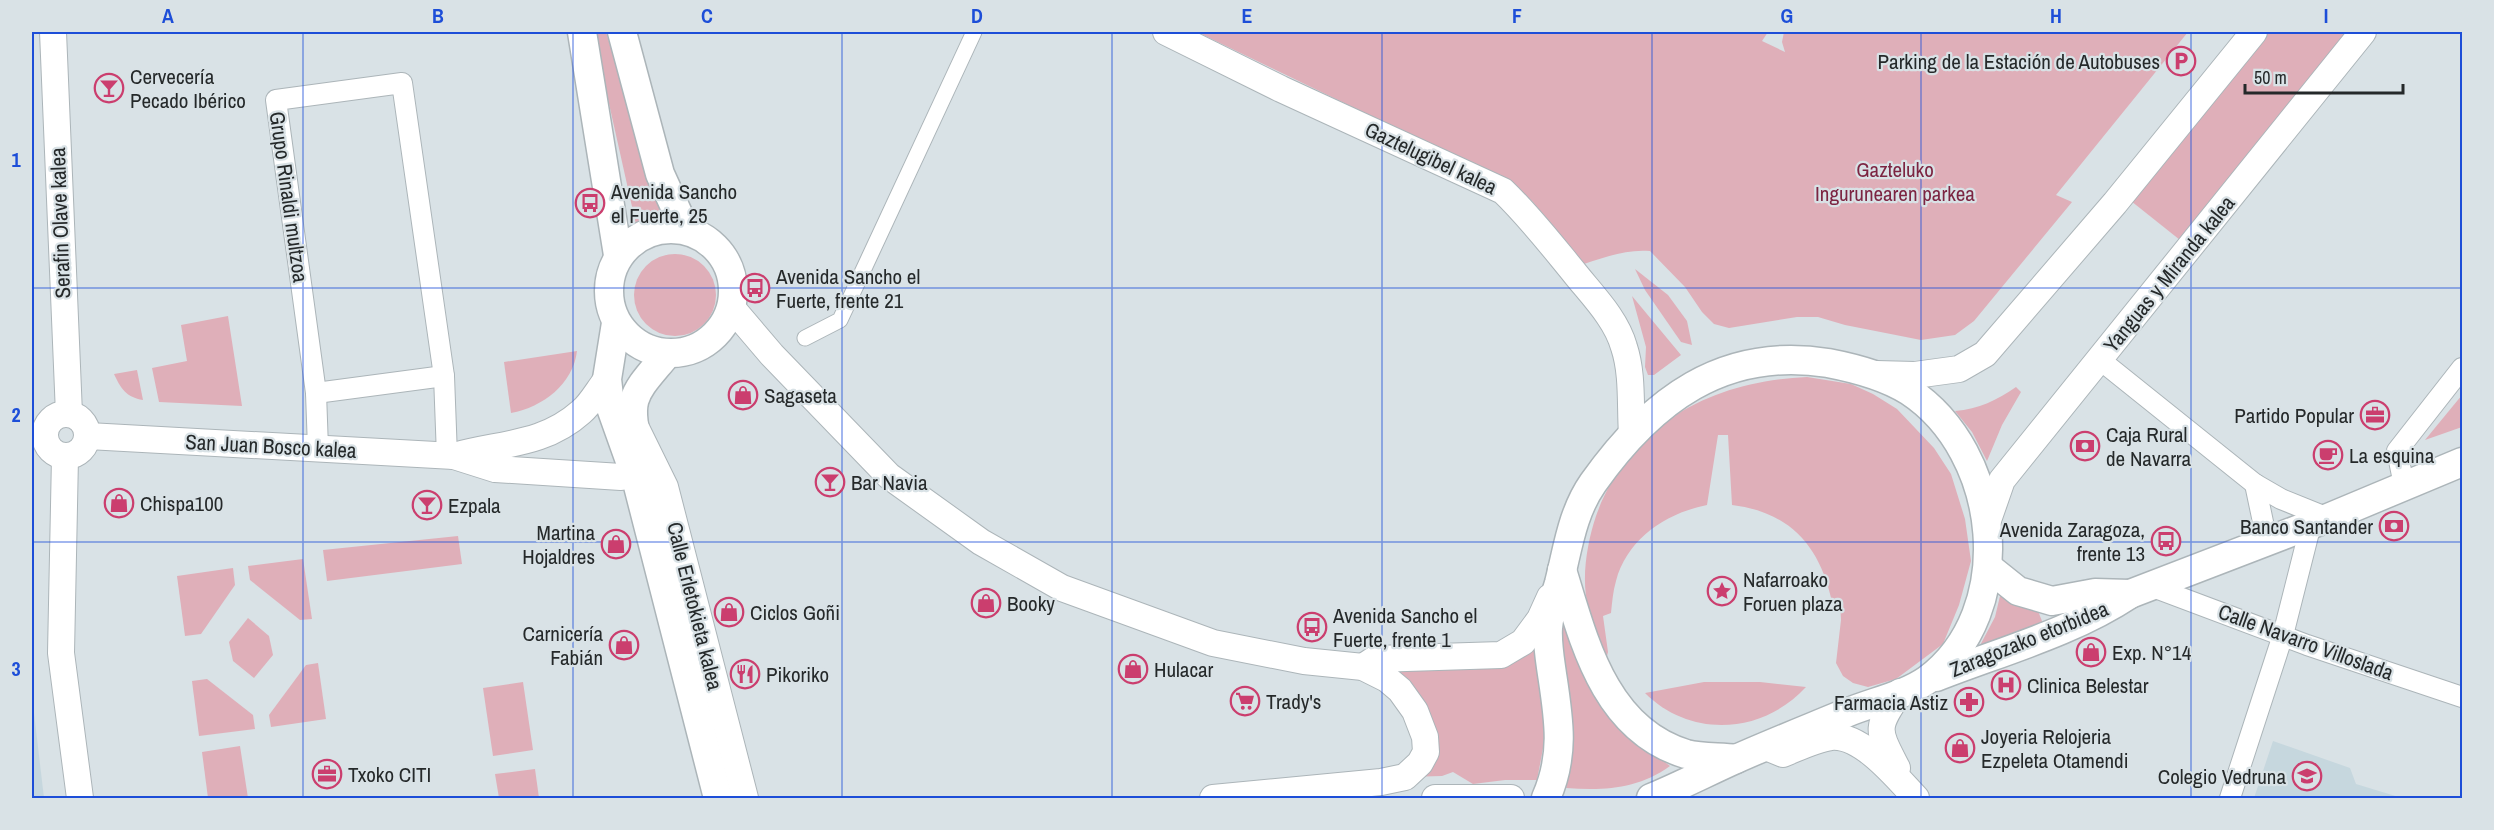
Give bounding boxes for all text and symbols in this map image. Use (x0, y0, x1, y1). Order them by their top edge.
text: A (162, 2, 174, 29)
text: B (432, 2, 444, 29)
text: C (701, 2, 713, 29)
text: D (971, 2, 983, 29)
text: E (1242, 2, 1253, 29)
text: F (1512, 2, 1522, 29)
text: G (1781, 2, 1793, 29)
text: H (2050, 2, 2062, 29)
text: I (2324, 2, 2328, 29)
parking icon: Parking de la Estación de Autobuses (2165, 45, 2197, 77)
place label: Parking de la Estación de Autobuses (1878, 47, 2160, 76)
scale bar (2245, 57, 2402, 95)
place label: Cervecería Pecado Ibérico (130, 62, 246, 115)
text: 50 m (2254, 65, 2287, 90)
bar icon: Cervecería Pecado Ibérico (93, 72, 125, 104)
street label: Grupo Rinaldi multzoa (263, 110, 315, 285)
street label: Gaztelugibel kalea (1360, 115, 1502, 201)
text: 1 (11, 146, 21, 173)
street label: Serafin Olave kalea (43, 146, 77, 299)
park label: Gazteluko Ingurunearen parkea (1815, 155, 1975, 208)
place label: Avenida Sancho el Fuerte, 25 (610, 177, 737, 230)
bus stop icon: Avenida Sancho el Fuerte, 25 (574, 187, 606, 219)
street label: Yanguas y Miranda kalea (2097, 189, 2242, 359)
place label: Avenida Sancho el Fuerte, frente 21 (775, 262, 920, 315)
bus stop icon: Avenida Sancho el Fuerte, frente 21 (739, 272, 771, 304)
shop icon: Sagaseta (727, 379, 759, 411)
place label: Sagaseta (764, 381, 837, 410)
office icon: Partido Popular (2359, 399, 2391, 431)
text: 2 (11, 401, 21, 428)
place label: Partido Popular (2234, 401, 2354, 430)
place label: Caja Rural de Navarra (2106, 420, 2192, 473)
street label: San Juan Bosco kalea (185, 427, 358, 465)
bank icon: Caja Rural de Navarra (2069, 430, 2101, 462)
cafe icon: La esquina (2312, 439, 2344, 471)
place label: La esquina (2349, 441, 2435, 470)
bar icon: Bar Navia (814, 466, 846, 498)
place label: Bar Navia (851, 468, 928, 497)
shop icon: Chispa100 (103, 487, 135, 519)
place label: Chispa100 (140, 489, 223, 518)
bar icon: Ezpala (411, 489, 443, 521)
place label: Ezpala (448, 491, 501, 520)
bank icon: Banco Santander (2378, 510, 2410, 542)
place label: Banco Santander (2240, 512, 2373, 541)
place label: Avenida Zaragoza, frente 13 (1999, 515, 2145, 568)
place label: Martina Hojaldres (522, 518, 595, 571)
street label: Calle Erletokieta kalea (660, 519, 730, 693)
bus stop icon: Avenida Zaragoza, frente 13 (2150, 525, 2182, 557)
shop icon: Martina Hojaldres (600, 528, 632, 560)
place label: Nafarroako Foruen plaza (1743, 565, 1843, 618)
place icon: Nafarroako Foruen plaza (1706, 575, 1738, 607)
shop icon: Booky (970, 587, 1002, 619)
place label: Booky (1007, 589, 1055, 618)
street label: Zaragozako etorbidea (1945, 594, 2113, 684)
shop icon: Ciclos Goñi (713, 596, 745, 628)
street label: Calle Navarro Villoslada (2214, 597, 2398, 687)
place label: Ciclos Goñi (750, 598, 840, 627)
place label: Avenida Sancho el Fuerte, frente 1 (1332, 601, 1477, 654)
bus stop icon: Avenida Sancho el Fuerte, frente 1 (1296, 611, 1328, 643)
place label: Carnicería Fabián (523, 619, 603, 672)
shop icon: Carnicería Fabián (608, 629, 640, 661)
shop icon: Exp. N°14 (2075, 636, 2107, 668)
place label: Exp. N°14 (2112, 638, 2192, 667)
shop icon: Hulacar (1117, 653, 1149, 685)
text: 3 (11, 655, 21, 682)
place label: Hulacar (1154, 655, 1214, 684)
restaurant icon: Pikoriko (729, 658, 761, 690)
place label: Pikoriko (766, 660, 829, 689)
hospital icon: Clinica Belestar (1990, 669, 2022, 701)
place label: Clinica Belestar (2027, 671, 2149, 700)
supermarket icon: Trady's (1229, 685, 1261, 717)
pharmacy icon: Farmacia Astiz (1953, 686, 1985, 718)
place label: Trady's (1266, 687, 1321, 716)
place label: Farmacia Astiz (1834, 688, 1948, 717)
place label: Joyeria Relojeria Ezpeleta Otamendi (1981, 722, 2128, 775)
shop icon: Joyeria Relojeria Ezpeleta Otamendi (1944, 732, 1976, 764)
office icon: Txoko CITI (311, 758, 343, 790)
place label: Txoko CITI (348, 760, 431, 789)
school or university icon: Colegio Vedruna (2291, 760, 2323, 792)
place label: Colegio Vedruna (2158, 762, 2286, 791)

